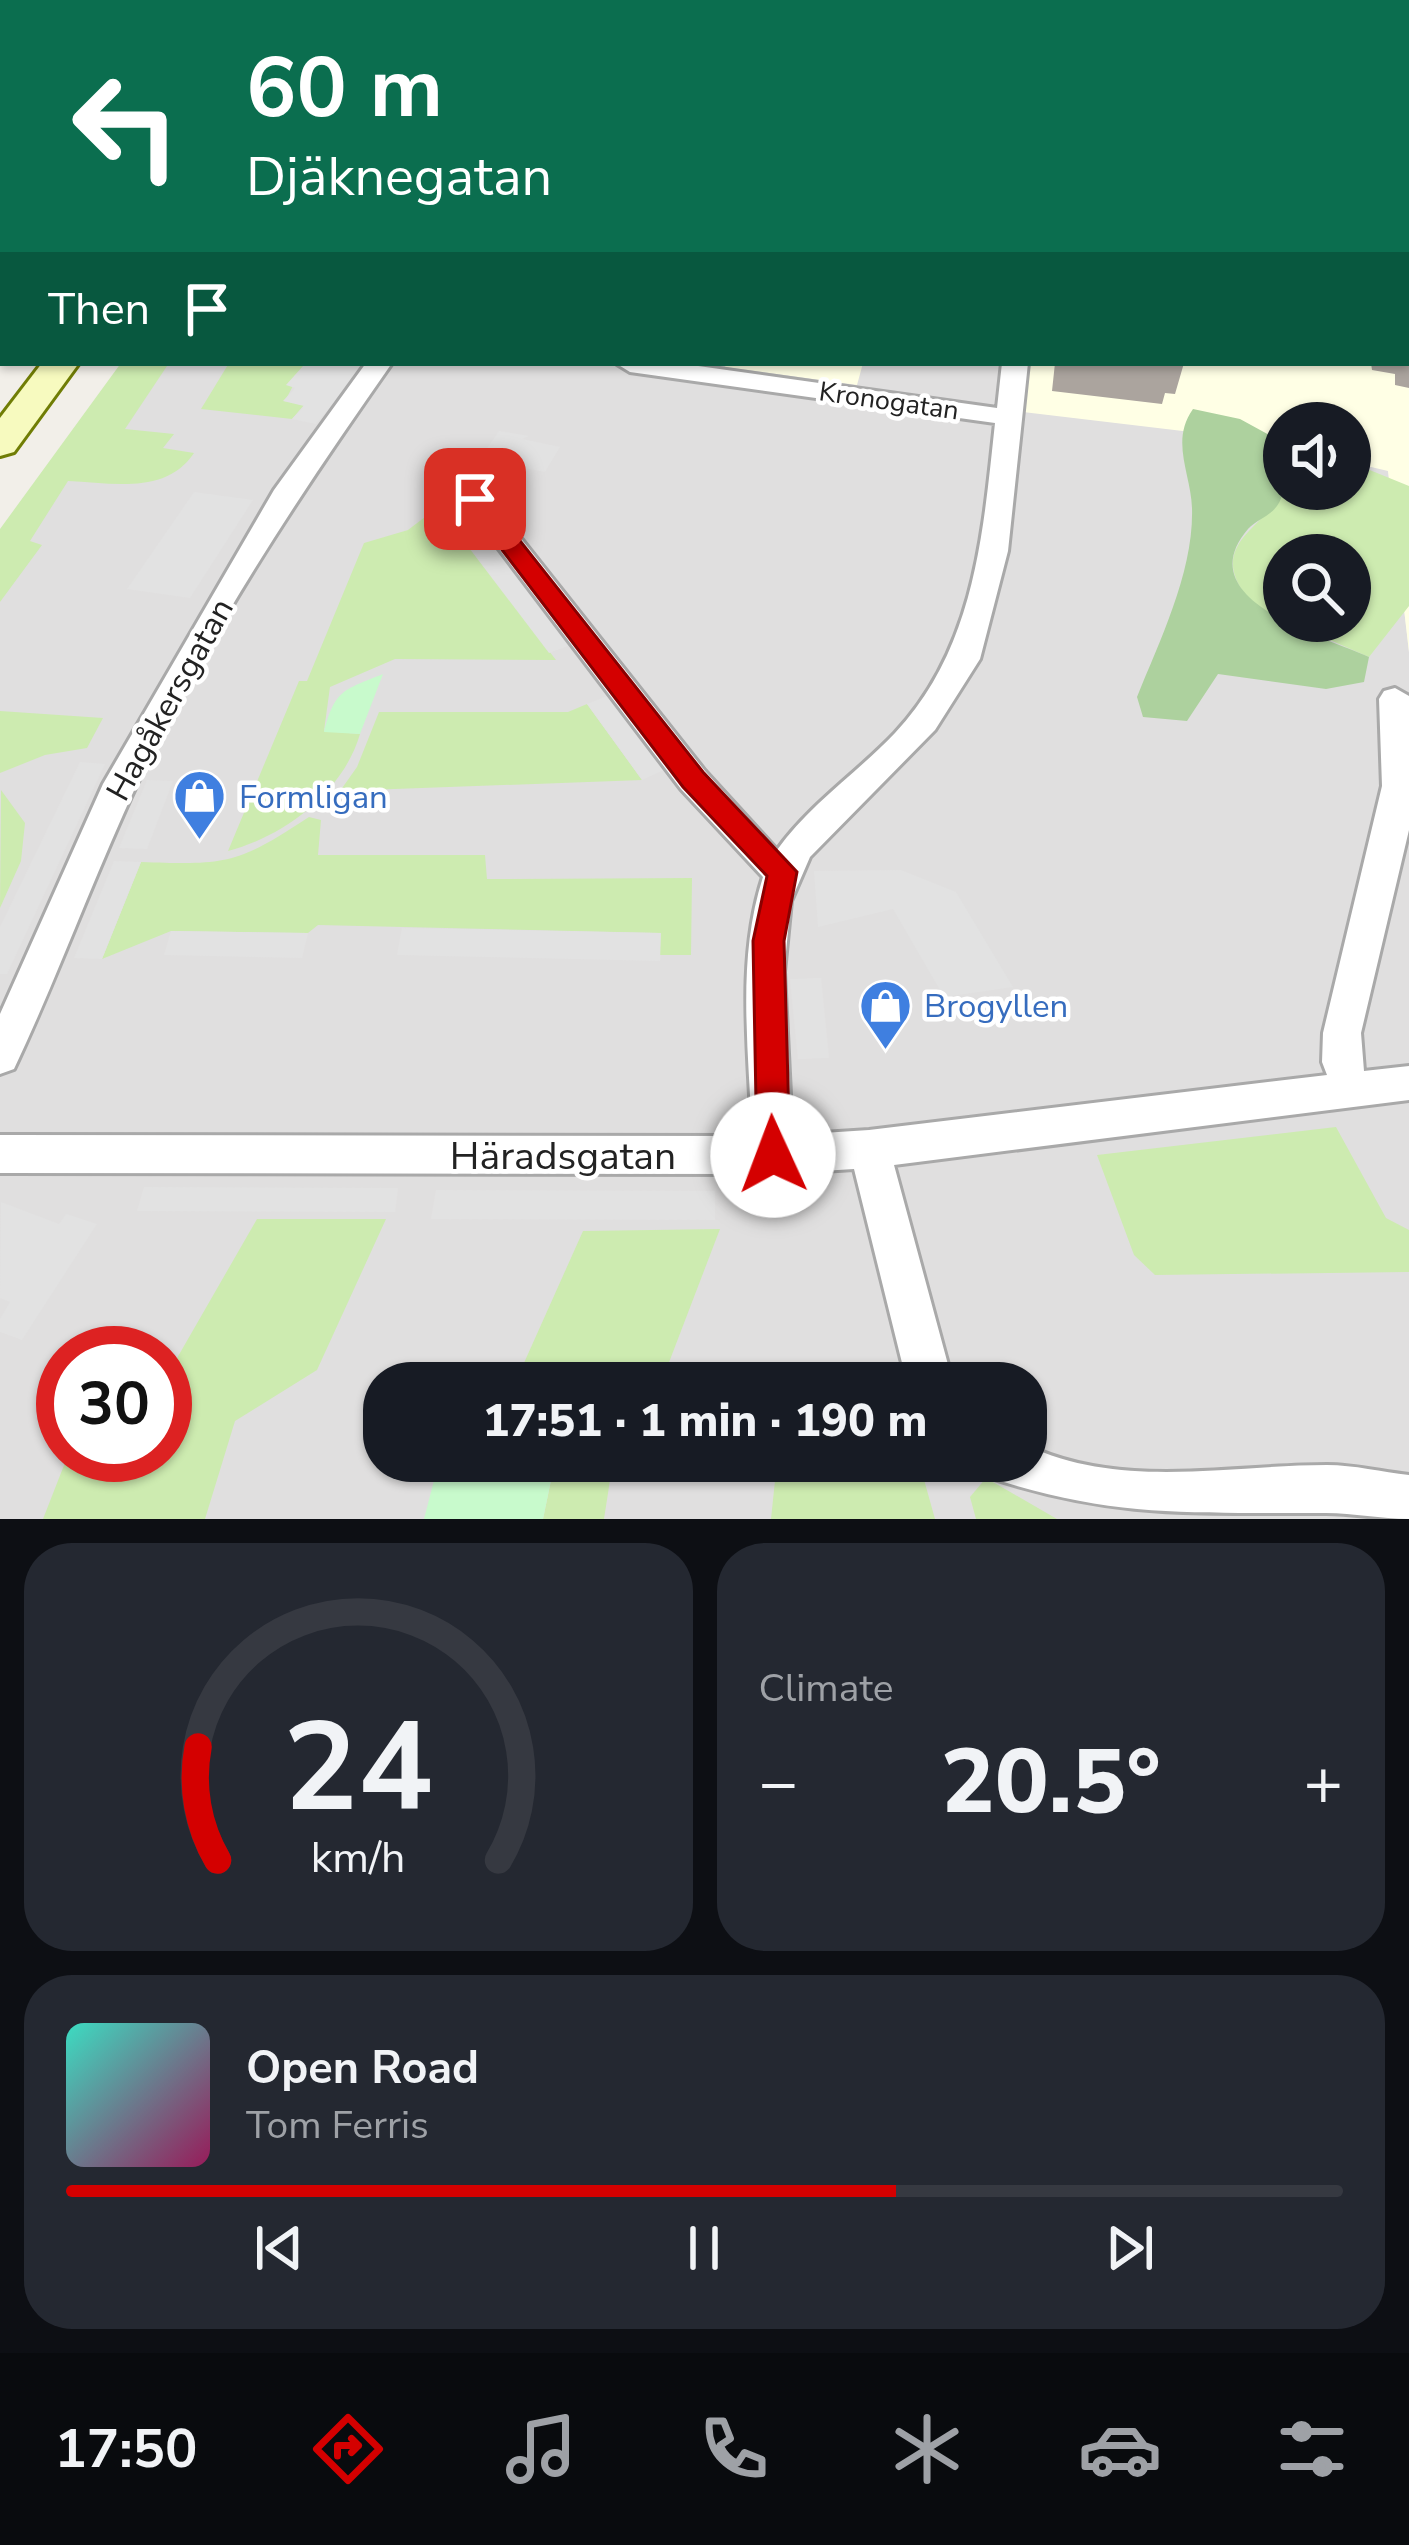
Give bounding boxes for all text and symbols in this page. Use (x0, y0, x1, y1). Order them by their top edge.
text: 60 m (246, 31, 443, 146)
icon: left (48, 48, 204, 204)
text: Djäknegatan (246, 140, 552, 214)
icon: arrive (174, 276, 240, 342)
text: Then (48, 279, 150, 340)
street label: Kronogatan (817, 373, 961, 430)
map controls (1263, 402, 1371, 642)
button: sound (1263, 402, 1371, 510)
pin (424, 448, 526, 550)
icon: arrive (442, 466, 508, 532)
button: search (1263, 534, 1371, 642)
street label: Hagåkersgatan (96, 590, 245, 809)
shop icon: Formligan (172, 768, 228, 842)
place label: Formligan (239, 775, 388, 820)
shop icon: Brogyllen (857, 977, 913, 1051)
place label: Brogyllen (924, 984, 1068, 1029)
position arrow (710, 1092, 836, 1218)
street label: Häradsgatan (450, 1130, 676, 1183)
speed limit sign: 30 (36, 1326, 192, 1482)
text: 17:51 · 1 min · 190 m (482, 1391, 928, 1452)
text: Climate (759, 1662, 894, 1715)
text: 24 (283, 1683, 433, 1853)
text: 20.5° (941, 1721, 1161, 1844)
text: − (759, 1738, 798, 1828)
text: + (1303, 1738, 1343, 1828)
text: km/h (311, 1829, 406, 1887)
text: Open Road (246, 2038, 479, 2099)
text: Tom Ferris (246, 2099, 429, 2152)
icon: previous (246, 2215, 312, 2281)
icon: pause (671, 2215, 737, 2281)
icon: next (1097, 2215, 1163, 2281)
icon: directions (306, 2407, 390, 2491)
icon: music (499, 2407, 583, 2491)
icon: phone (692, 2407, 776, 2491)
icon: climate (885, 2407, 969, 2491)
icon: car (1078, 2407, 1162, 2491)
icon: filters (1270, 2407, 1354, 2491)
text: 17:50 (54, 2412, 197, 2486)

